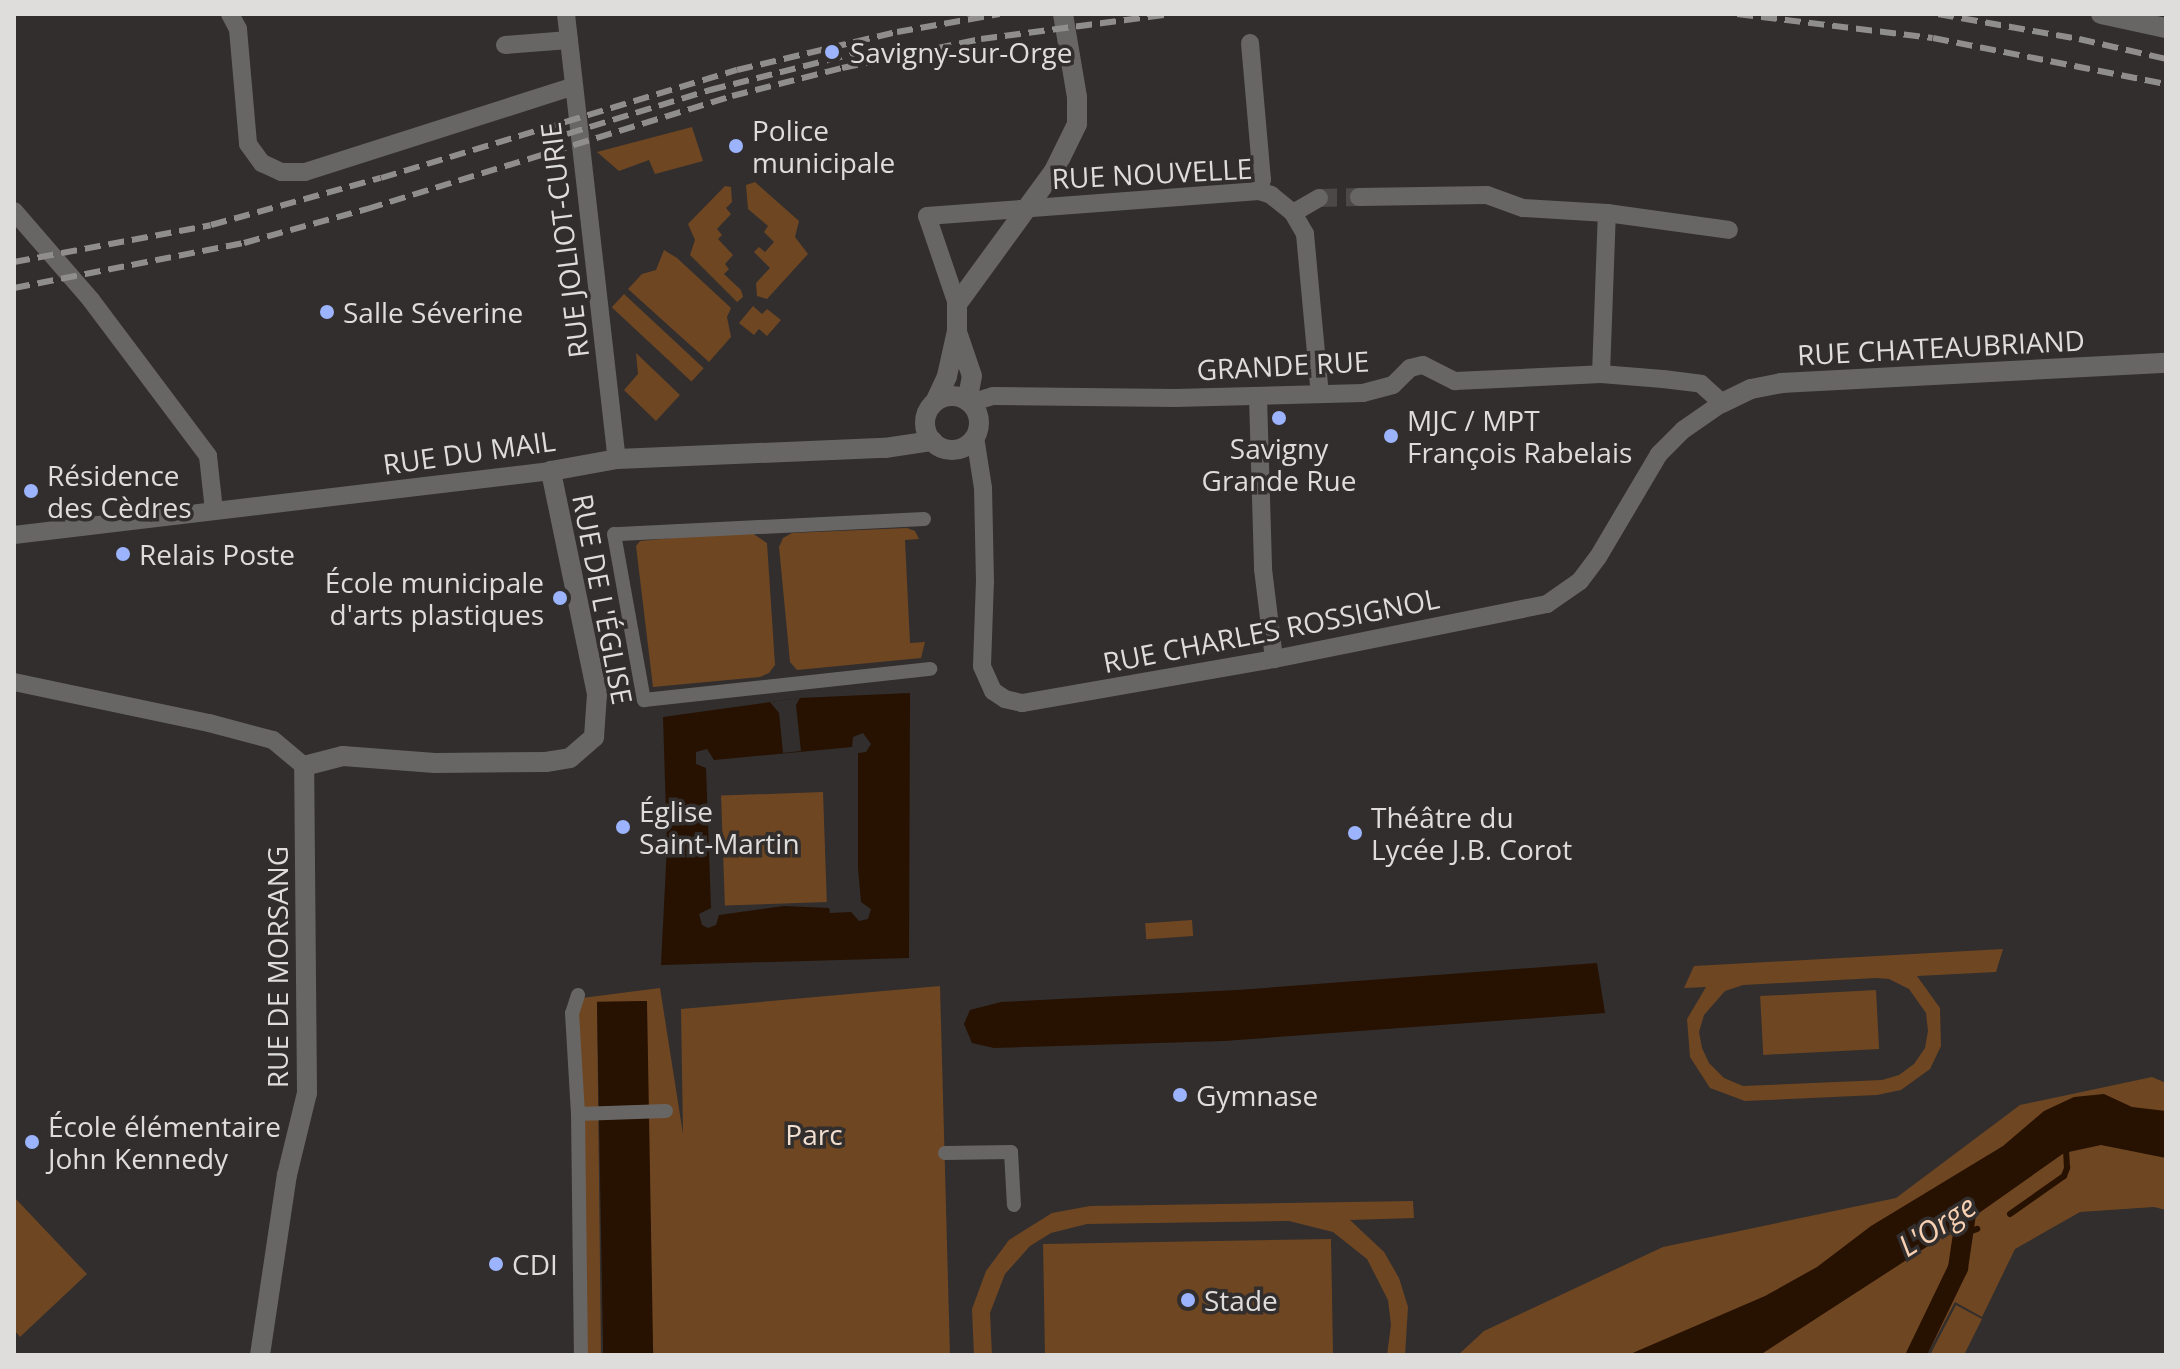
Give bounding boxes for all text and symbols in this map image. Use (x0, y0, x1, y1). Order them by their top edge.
place label: Savigny-sur-Orge (850, 35, 1072, 69)
marker: Savigny-sur-Orge (821, 41, 843, 63)
place label: Police municipale (752, 113, 895, 179)
street label: RUE JOLIOT-CURIE (533, 120, 595, 360)
marker: Police municipale (727, 137, 745, 155)
street label: RUE NOUVELLE (1051, 151, 1253, 195)
place label: Salle Séverine (343, 295, 523, 329)
marker: Salle Séverine (318, 303, 336, 321)
street label: RUE CHATEAUBRIAND (1796, 323, 2086, 371)
street label: GRANDE RUE (1196, 344, 1370, 386)
place label: MJC / MPT François Rabelais (1407, 403, 1632, 469)
marker: Savigny Grande Rue (1270, 409, 1288, 427)
street label: RUE DU MAIL (381, 423, 557, 481)
marker: MJC / MPT François Rabelais (1382, 427, 1400, 445)
place label: Savigny Grande Rue (1202, 431, 1356, 497)
place label: Résidence des Cèdres (47, 458, 191, 524)
marker: Résidence des Cèdres (22, 482, 40, 500)
street label: RUE DE L'ÉGLISE (566, 491, 640, 707)
place label: Relais Poste (139, 537, 295, 571)
marker: Relais Poste (114, 545, 132, 563)
place label: École municipale d'arts plastiques (325, 565, 544, 631)
street label: RUE CHARLES ROSSIGNOL (1100, 581, 1442, 679)
marker: École municipale d'arts plastiques (551, 589, 569, 607)
place label: Église Saint-Martin (639, 794, 800, 860)
place label: Théâtre du Lycée J.B. Corot (1371, 800, 1572, 866)
marker: Église Saint-Martin (614, 818, 632, 836)
marker: Théâtre du Lycée J.B. Corot (1346, 824, 1364, 842)
street label: RUE DE MORSANG (260, 846, 294, 1088)
place label: Gymnase (1196, 1078, 1318, 1112)
marker: Gymnase (1171, 1086, 1189, 1104)
place label: École élémentaire John Kennedy (48, 1109, 281, 1175)
park label: Parc (785, 1117, 843, 1151)
marker: École élémentaire John Kennedy (23, 1133, 41, 1151)
water label: L'Orge (1892, 1188, 1982, 1264)
place label: CDI (512, 1247, 558, 1281)
marker: CDI (487, 1255, 505, 1273)
place label: Stade (1204, 1283, 1278, 1317)
marker: Stade (1179, 1291, 1197, 1309)

